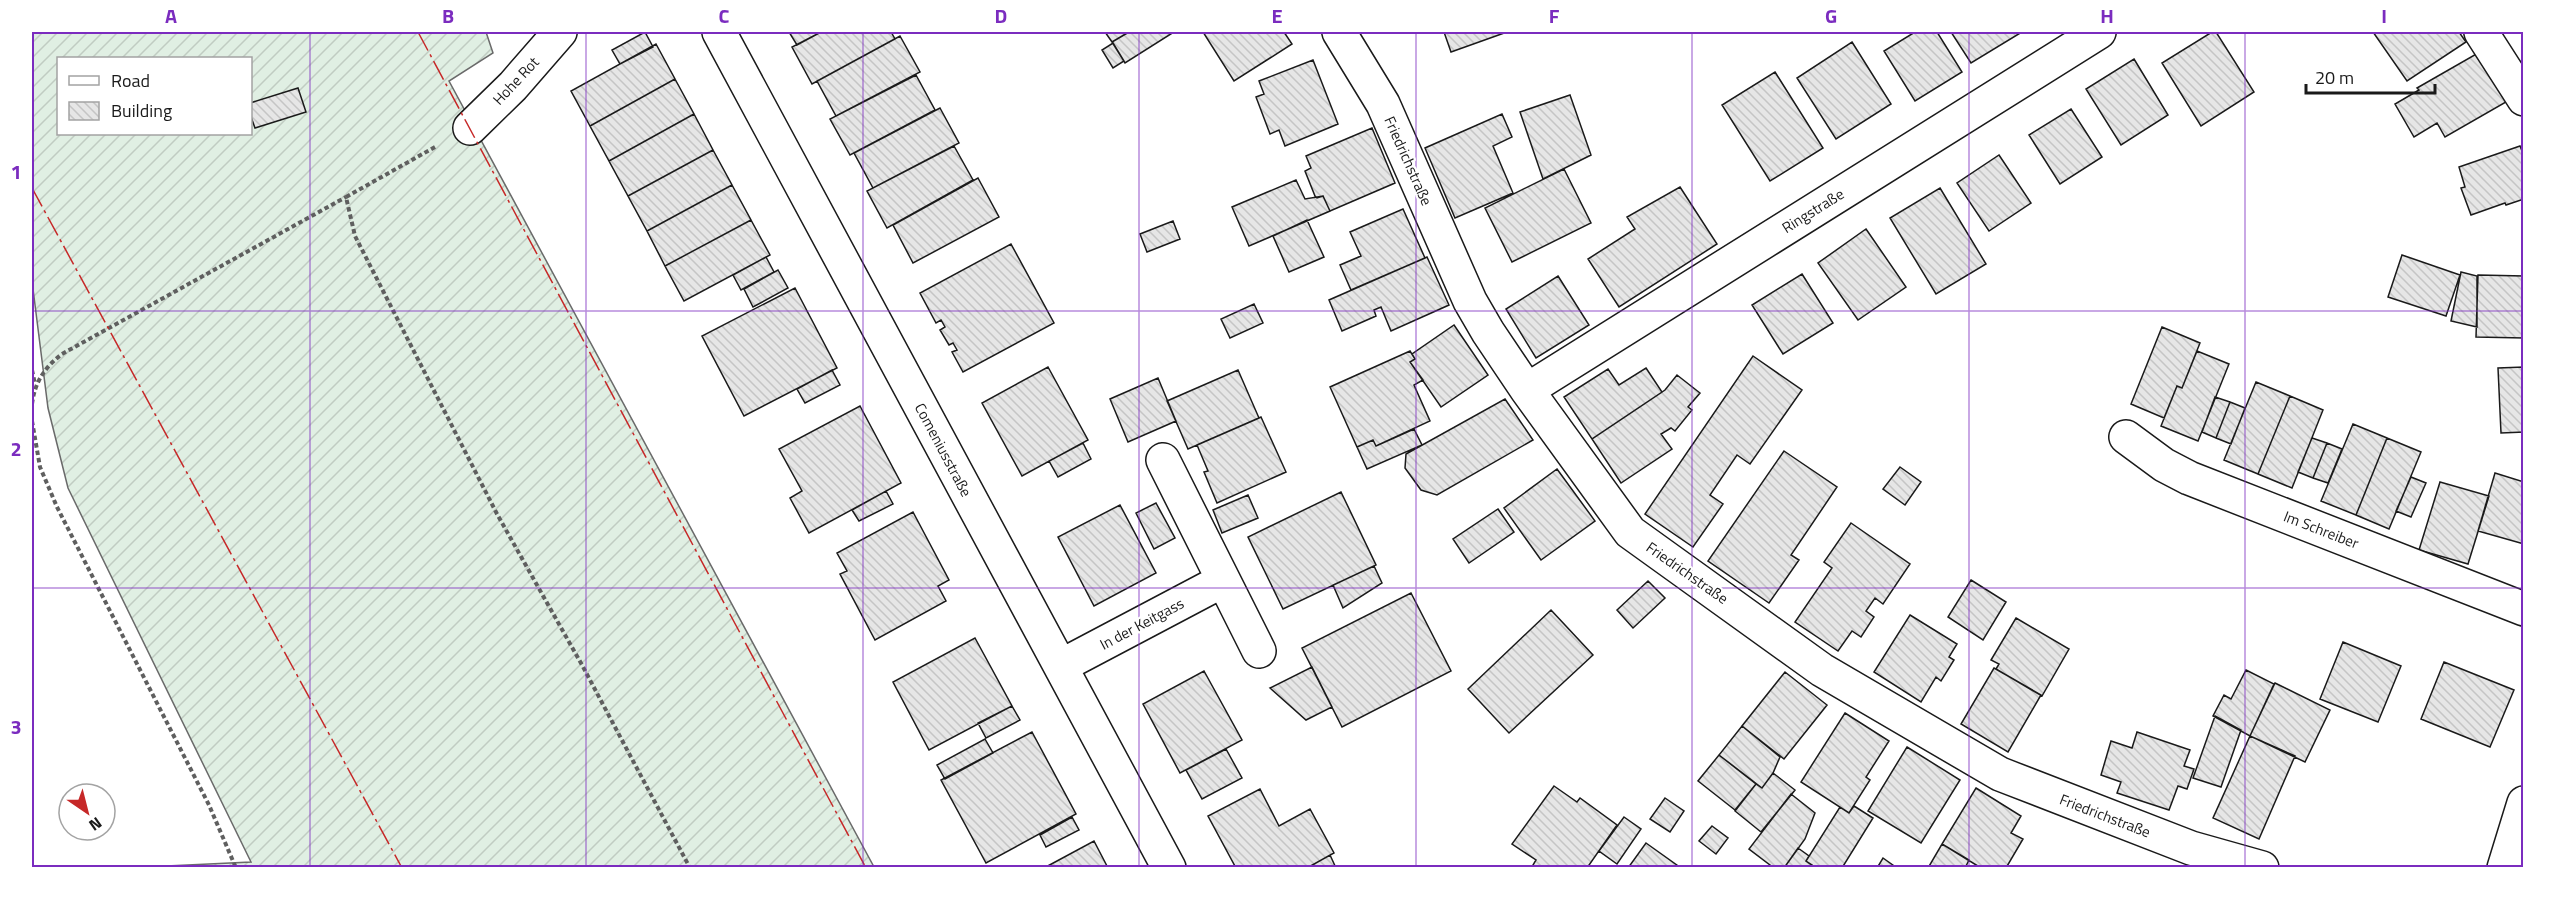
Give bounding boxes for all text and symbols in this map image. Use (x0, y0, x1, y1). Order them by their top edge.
text: A (165, 0, 177, 31)
text: B (442, 0, 454, 31)
text: C (719, 0, 730, 31)
text: D (995, 0, 1007, 31)
text: E (1271, 0, 1283, 31)
text: F (1549, 0, 1560, 31)
text: G (1825, 0, 1837, 31)
text: H (2100, 0, 2114, 31)
text: I (2381, 0, 2387, 31)
street label: Hohe Rot (487, 51, 545, 110)
legend (57, 57, 252, 135)
scale bar (2306, 57, 2435, 95)
text: 20 m (2315, 64, 2354, 91)
text: Road (111, 67, 150, 94)
text: Building (111, 97, 172, 124)
street label: Friedrichstraße (1378, 112, 1438, 209)
text: 1 (10, 156, 22, 187)
street label: Ringstraße (1777, 182, 1848, 239)
street label: Comeniusstraße (909, 399, 978, 501)
text: 2 (10, 433, 22, 464)
street label: Im Schreiber (2280, 505, 2362, 554)
street label: Friedrichstraße (1641, 536, 1733, 609)
street label: In der Keitgass (1095, 592, 1188, 655)
text: 3 (10, 711, 22, 742)
north arrow (57, 782, 117, 842)
street label: Friedrichstraße (2056, 788, 2154, 843)
text: N (84, 811, 107, 837)

